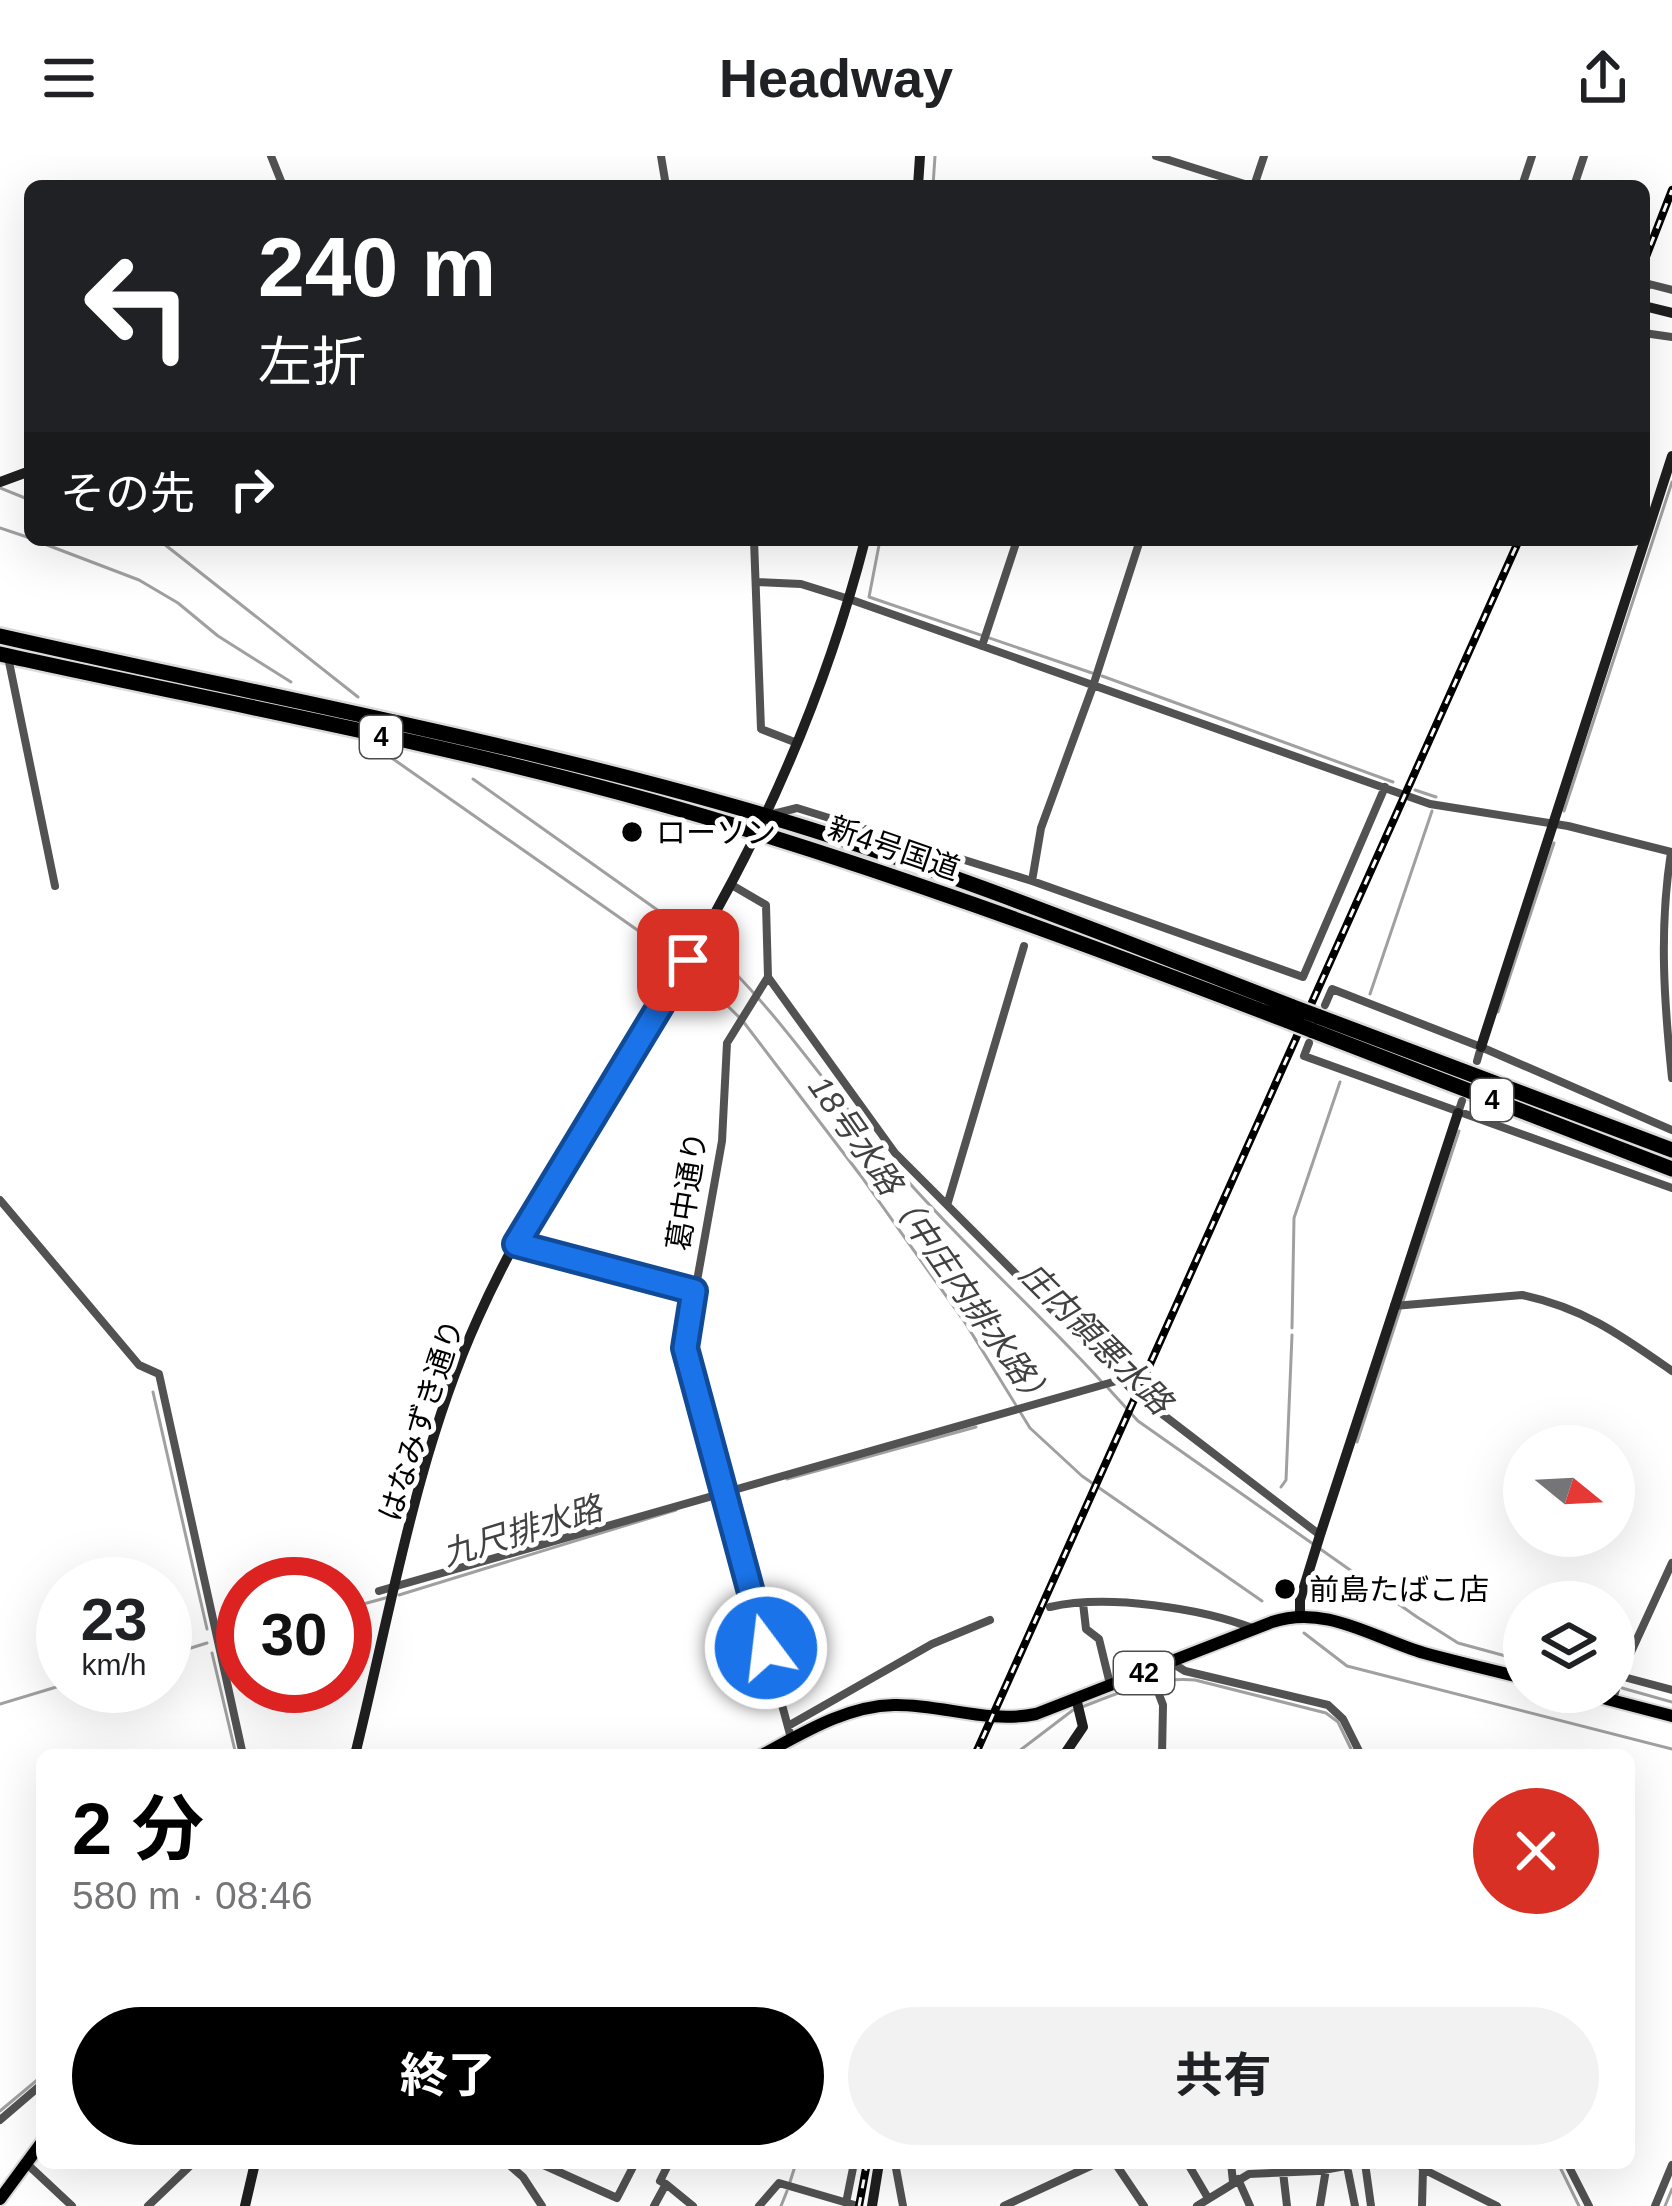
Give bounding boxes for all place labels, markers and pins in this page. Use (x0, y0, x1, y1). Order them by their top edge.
place label: ローソン (656, 816, 776, 849)
marker: ローソン (619, 819, 645, 845)
pin (637, 909, 739, 1011)
place label: 前島たばこ店 (1309, 1573, 1489, 1606)
marker: 前島たばこ店 (1272, 1576, 1298, 1602)

